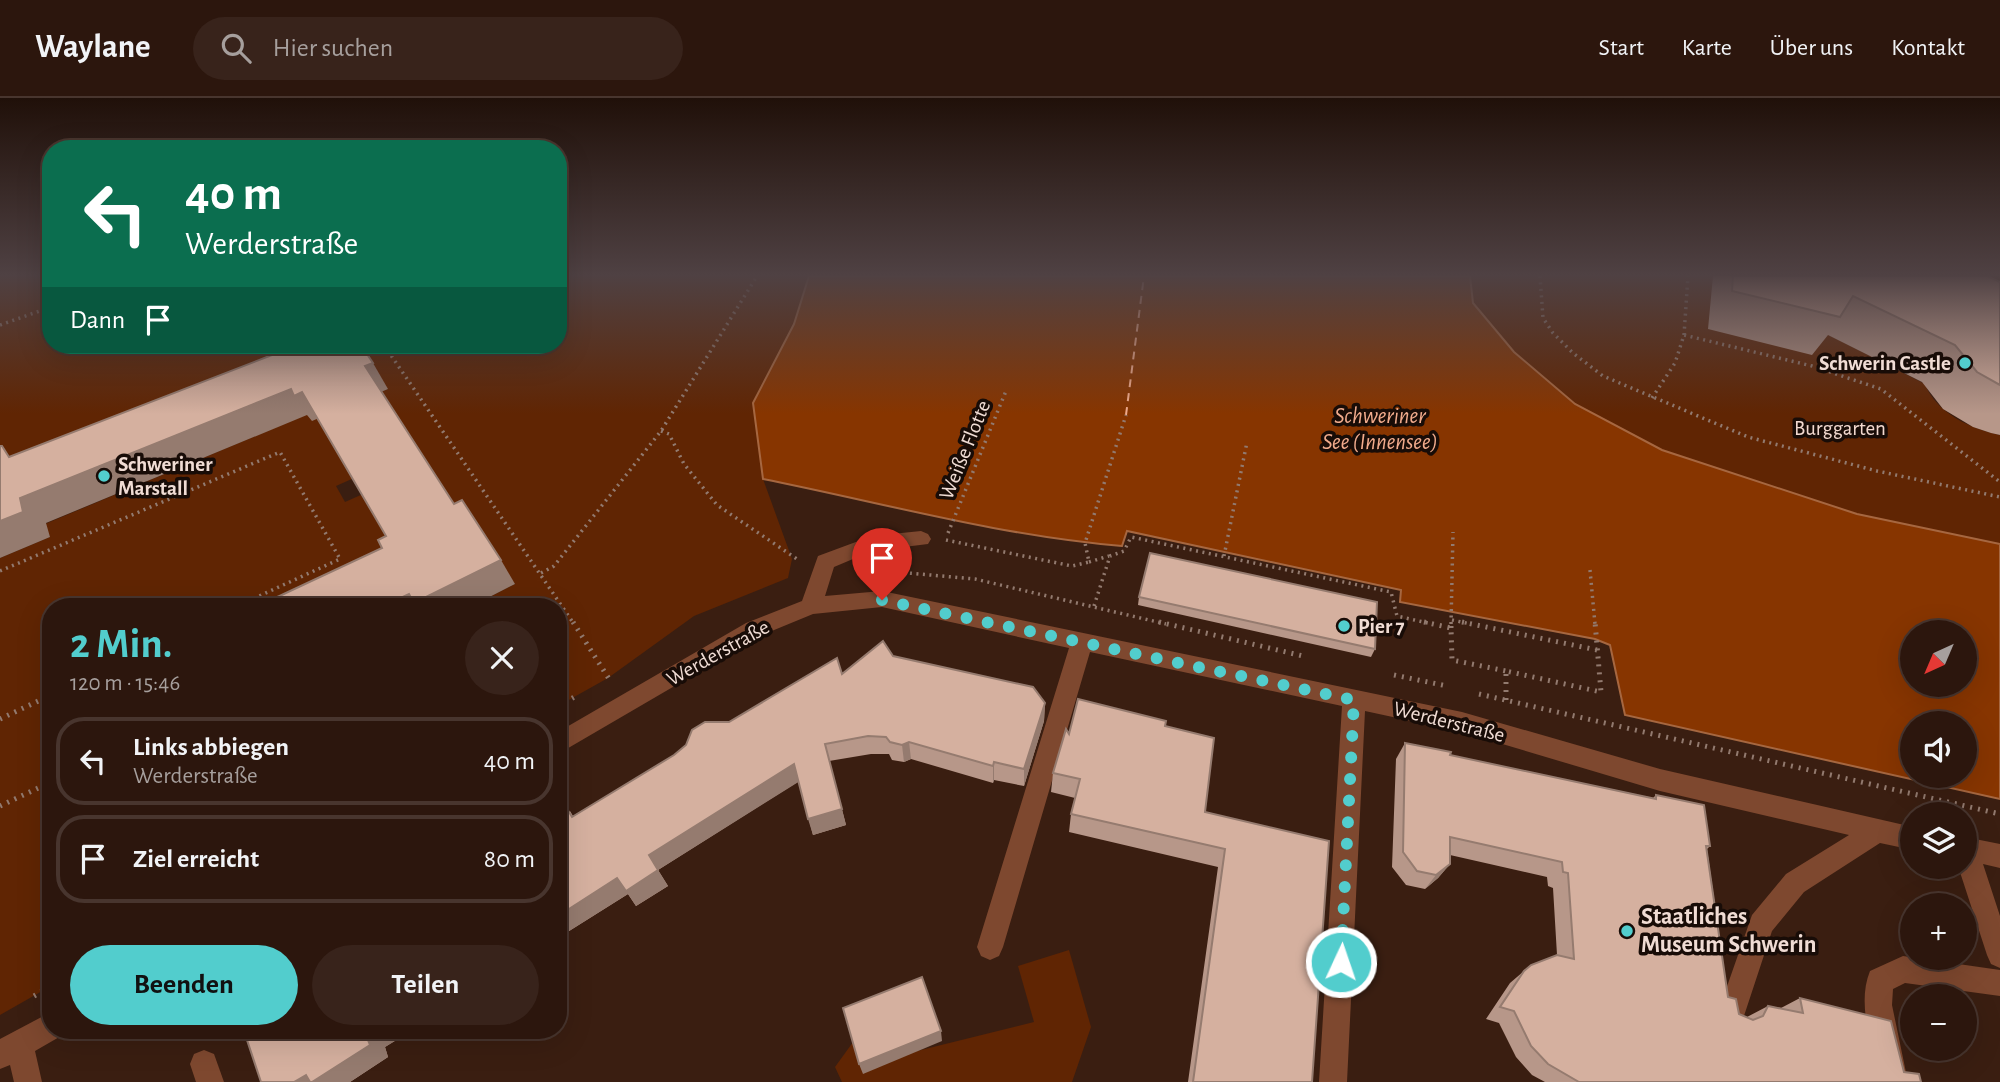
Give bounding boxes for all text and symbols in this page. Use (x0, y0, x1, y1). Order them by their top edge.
search box (193, 17, 683, 80)
icon: search (217, 29, 255, 67)
text: Waylane (35, 31, 151, 64)
text: Hier suchen (273, 35, 393, 61)
text: Start (1599, 36, 1644, 60)
text: Karte (1682, 36, 1732, 60)
text: Über uns (1770, 36, 1853, 60)
text: Kontakt (1891, 36, 1965, 60)
icon: left (70, 168, 161, 259)
text: 40 m (185, 170, 282, 219)
text: Werderstraße (185, 228, 358, 260)
icon: arrive (139, 301, 177, 339)
text: Dann (70, 307, 125, 333)
place label: Schwerin Castle (1819, 353, 1951, 374)
marker: Schwerin Castle (1957, 355, 1973, 371)
street label: Weiße Flotte (936, 397, 994, 503)
water label: Schweriner See (Innensee) (1322, 405, 1438, 454)
park label: Burggarten (1794, 418, 1886, 439)
place label: Schweriner Marstall (118, 454, 213, 499)
marker: Schweriner Marstall (96, 468, 112, 484)
pin (852, 528, 912, 600)
icon: arrive (863, 539, 901, 577)
street label: Werderstraße (663, 616, 773, 690)
place label: Pier 7 (1358, 616, 1405, 637)
marker: Pier 7 (1336, 618, 1352, 634)
north arrow (1900, 620, 1978, 696)
map controls (1900, 620, 1977, 1061)
button: close (465, 621, 539, 695)
text: 2 Min. (70, 623, 172, 665)
text: 120 m · 15:46 (70, 672, 180, 695)
street label: Werderstraße (1391, 698, 1507, 746)
button: sound (1900, 711, 1977, 788)
text: Links abbiegen (133, 734, 289, 760)
icon: left (74, 742, 112, 780)
text: 40 m (484, 748, 535, 774)
text: Werderstraße (133, 765, 258, 788)
button: layers (1900, 802, 1977, 879)
icon: arrive (74, 840, 112, 878)
text: Ziel erreicht (133, 846, 259, 872)
text: 80 m (484, 846, 535, 872)
button: + (1900, 893, 1977, 970)
place label: Staatliches Museum Schwerin (1641, 905, 1816, 957)
marker: Staatliches Museum Schwerin (1619, 923, 1635, 939)
position arrow (1304, 925, 1378, 999)
button: Beenden (70, 945, 298, 1025)
button: Teilen (312, 945, 539, 1025)
button: − (1900, 984, 1977, 1061)

